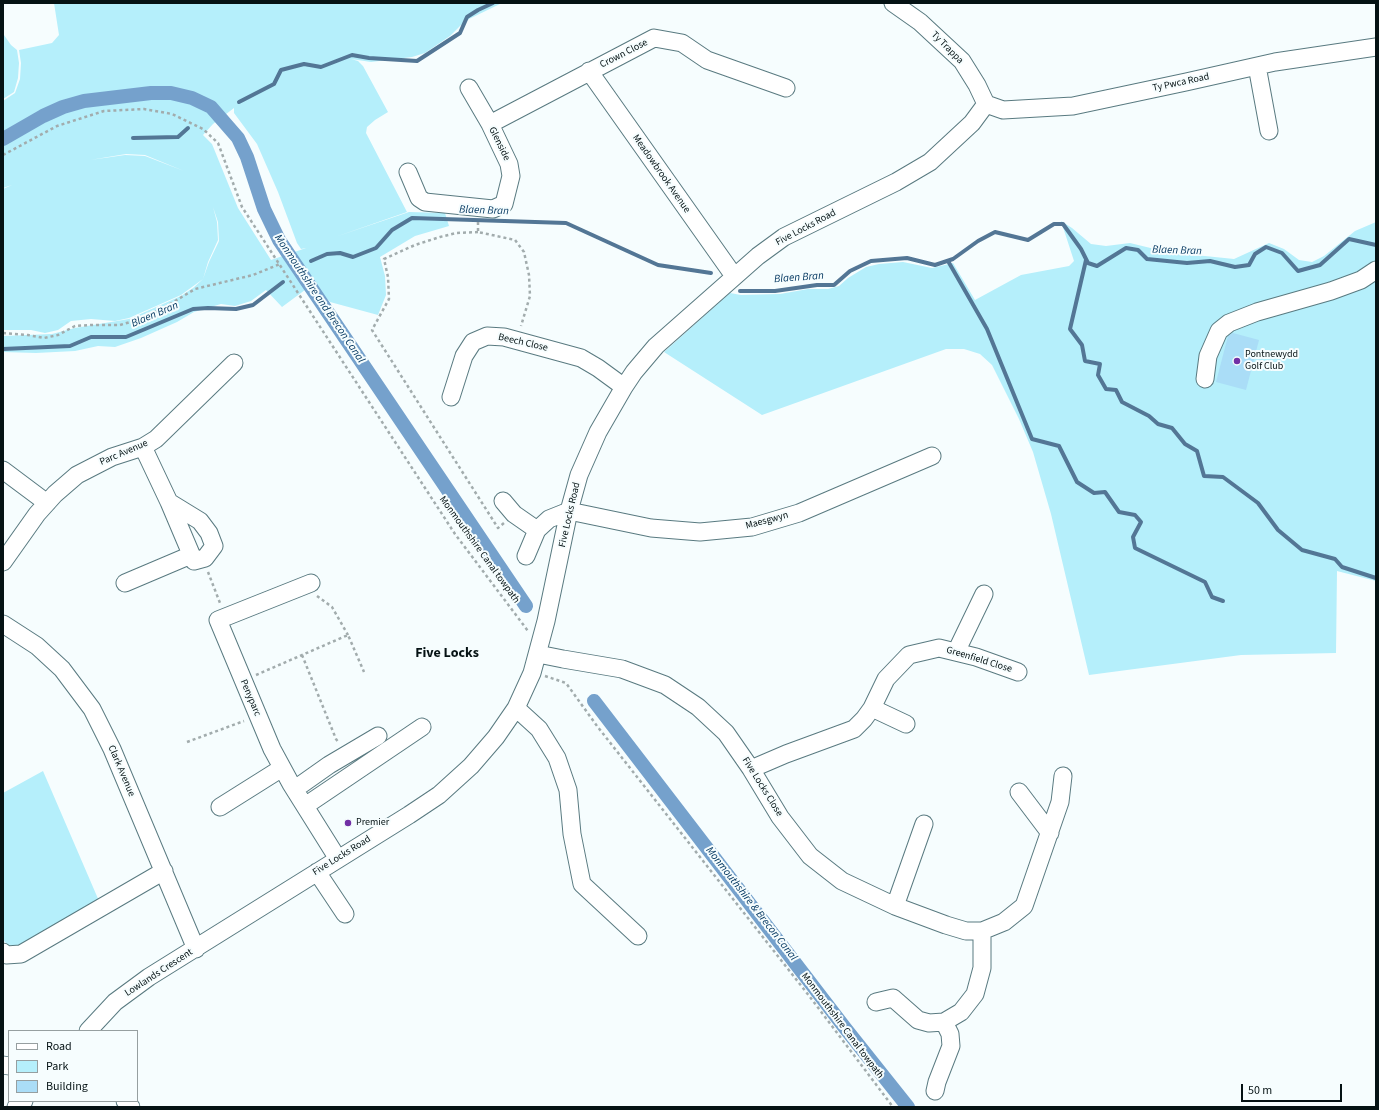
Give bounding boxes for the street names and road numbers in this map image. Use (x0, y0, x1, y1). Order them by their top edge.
street label: Ty Trappa (928, 29, 966, 67)
street label: Crown Close (598, 37, 650, 71)
street label: Ty Pwca Road (1152, 71, 1210, 95)
street label: Glenside (486, 125, 512, 163)
street label: Meadowbrook Avenue (629, 133, 693, 215)
street label: Five Locks Road (774, 207, 838, 249)
street label: Beech Close (497, 331, 549, 355)
street label: Parc Avenue (98, 438, 150, 468)
street label: Five Locks Road (557, 481, 583, 549)
street label: Monmouthshire Canal towpath (436, 494, 522, 606)
street label: Maesgwyn (744, 510, 790, 532)
street label: Greenfield Close (945, 644, 1013, 676)
street label: Penyparc (237, 678, 263, 718)
street label: Clark Avenue (105, 744, 137, 798)
street label: Five Locks Close (739, 755, 785, 819)
street label: Five Locks Road (311, 833, 373, 879)
street label: Lowlands Crescent (123, 947, 195, 999)
street label: Monmouthshire Canal towpath (798, 971, 886, 1081)

